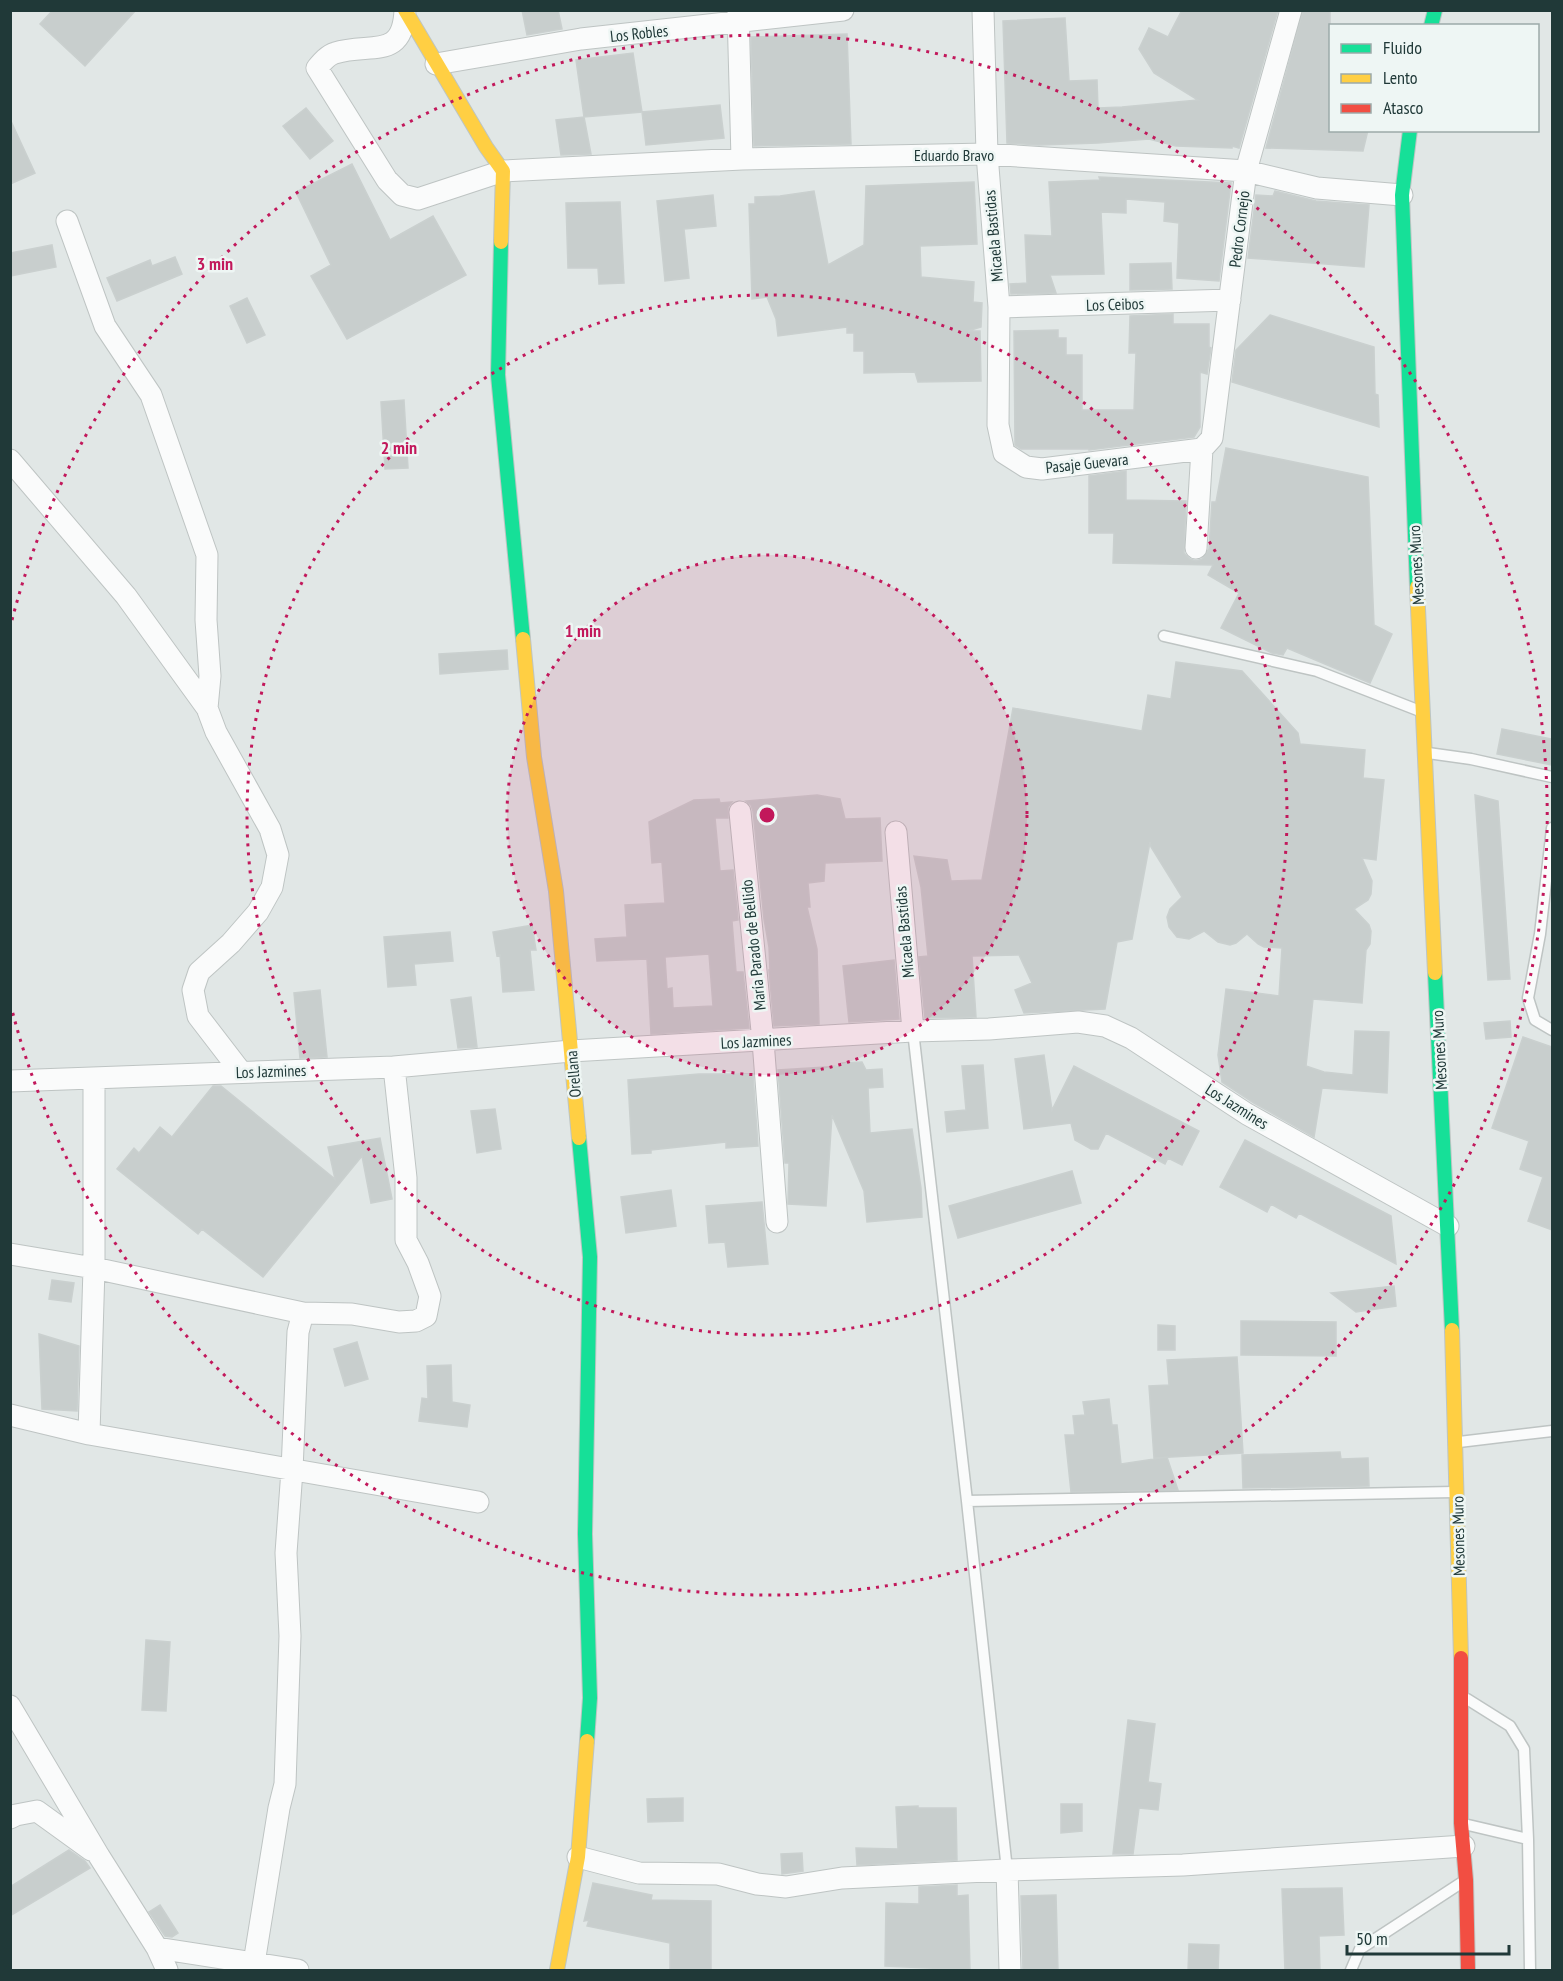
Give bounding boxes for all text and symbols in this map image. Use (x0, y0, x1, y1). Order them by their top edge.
street label: Los Robles (609, 20, 669, 46)
legend (1329, 24, 1539, 132)
text: Fluido (1383, 36, 1422, 59)
text: Lento (1383, 66, 1418, 89)
text: Atasco (1383, 96, 1424, 119)
street label: Eduardo Bravo (914, 145, 994, 165)
street label: Micaela Bastidas (979, 189, 1007, 283)
street label: Pedro Cornejo (1224, 189, 1254, 269)
text: 3 min (197, 252, 233, 275)
street label: Los Ceibos (1086, 293, 1144, 315)
text: 2 min (381, 436, 417, 459)
street label: Pasaje Guevara (1045, 449, 1129, 477)
street label: Mesones Muro (1404, 524, 1428, 605)
text: 1 min (565, 619, 601, 642)
centre of rings (757, 805, 777, 825)
street label: María Parado de Bellido (736, 879, 770, 1011)
street label: Micaela Bastidas (890, 885, 918, 979)
street label: Mesones Muro (1427, 1009, 1451, 1090)
street label: Los Jazmines (720, 1029, 792, 1053)
street label: Orellana (561, 1050, 585, 1098)
street label: Los Jazmines (235, 1060, 307, 1082)
street label: Los Jazmines (1202, 1079, 1272, 1133)
street label: Mesones Muro (1447, 1496, 1469, 1576)
scale bar (1347, 1918, 1509, 1956)
text: 50 m (1356, 1927, 1388, 1950)

